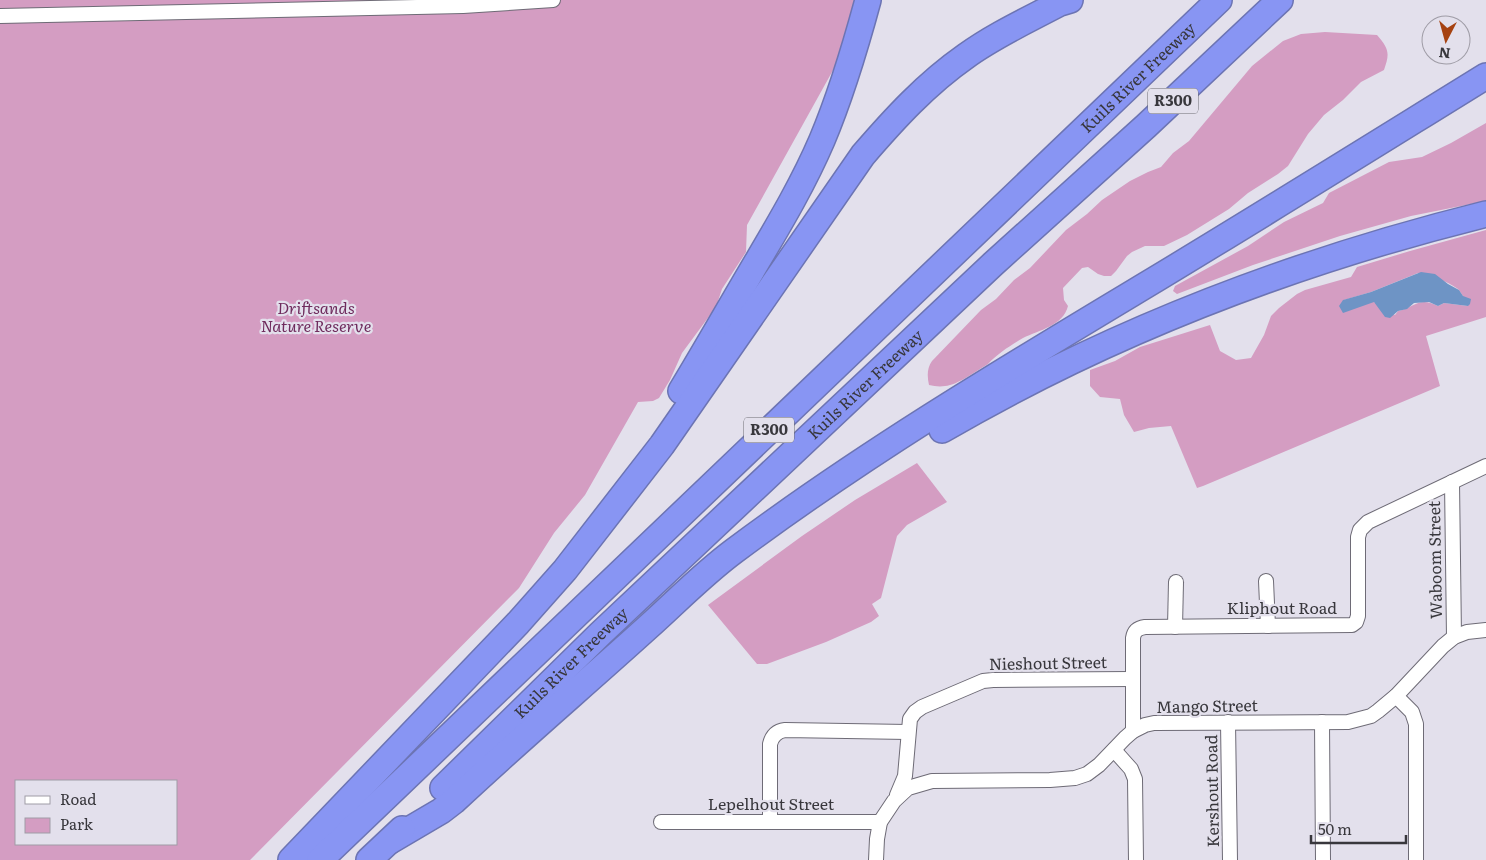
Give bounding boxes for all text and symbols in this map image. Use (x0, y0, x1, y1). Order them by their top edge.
street label: Kuils River Freeway (1074, 15, 1201, 138)
north arrow (1421, 15, 1471, 65)
text: N (1437, 43, 1451, 64)
road number: R300 (1148, 88, 1198, 114)
park label: Driftsands Nature Reserve (261, 295, 371, 337)
street label: Kuils River Freeway (801, 323, 928, 444)
road number: R300 (744, 418, 794, 442)
street label: Waboom Street (1421, 500, 1447, 619)
street label: Kliphout Road (1227, 595, 1337, 619)
street label: Kuils River Freeway (508, 600, 633, 723)
street label: Nieshout Street (989, 649, 1108, 675)
street label: Mango Street (1156, 692, 1259, 718)
street label: Kershout Road (1198, 734, 1224, 848)
legend (15, 780, 178, 845)
text: Road (60, 787, 96, 810)
street label: Lepelhout Street (708, 791, 835, 815)
text: Park (60, 812, 94, 835)
scale bar (1311, 812, 1406, 844)
text: 50 m (1318, 817, 1352, 840)

